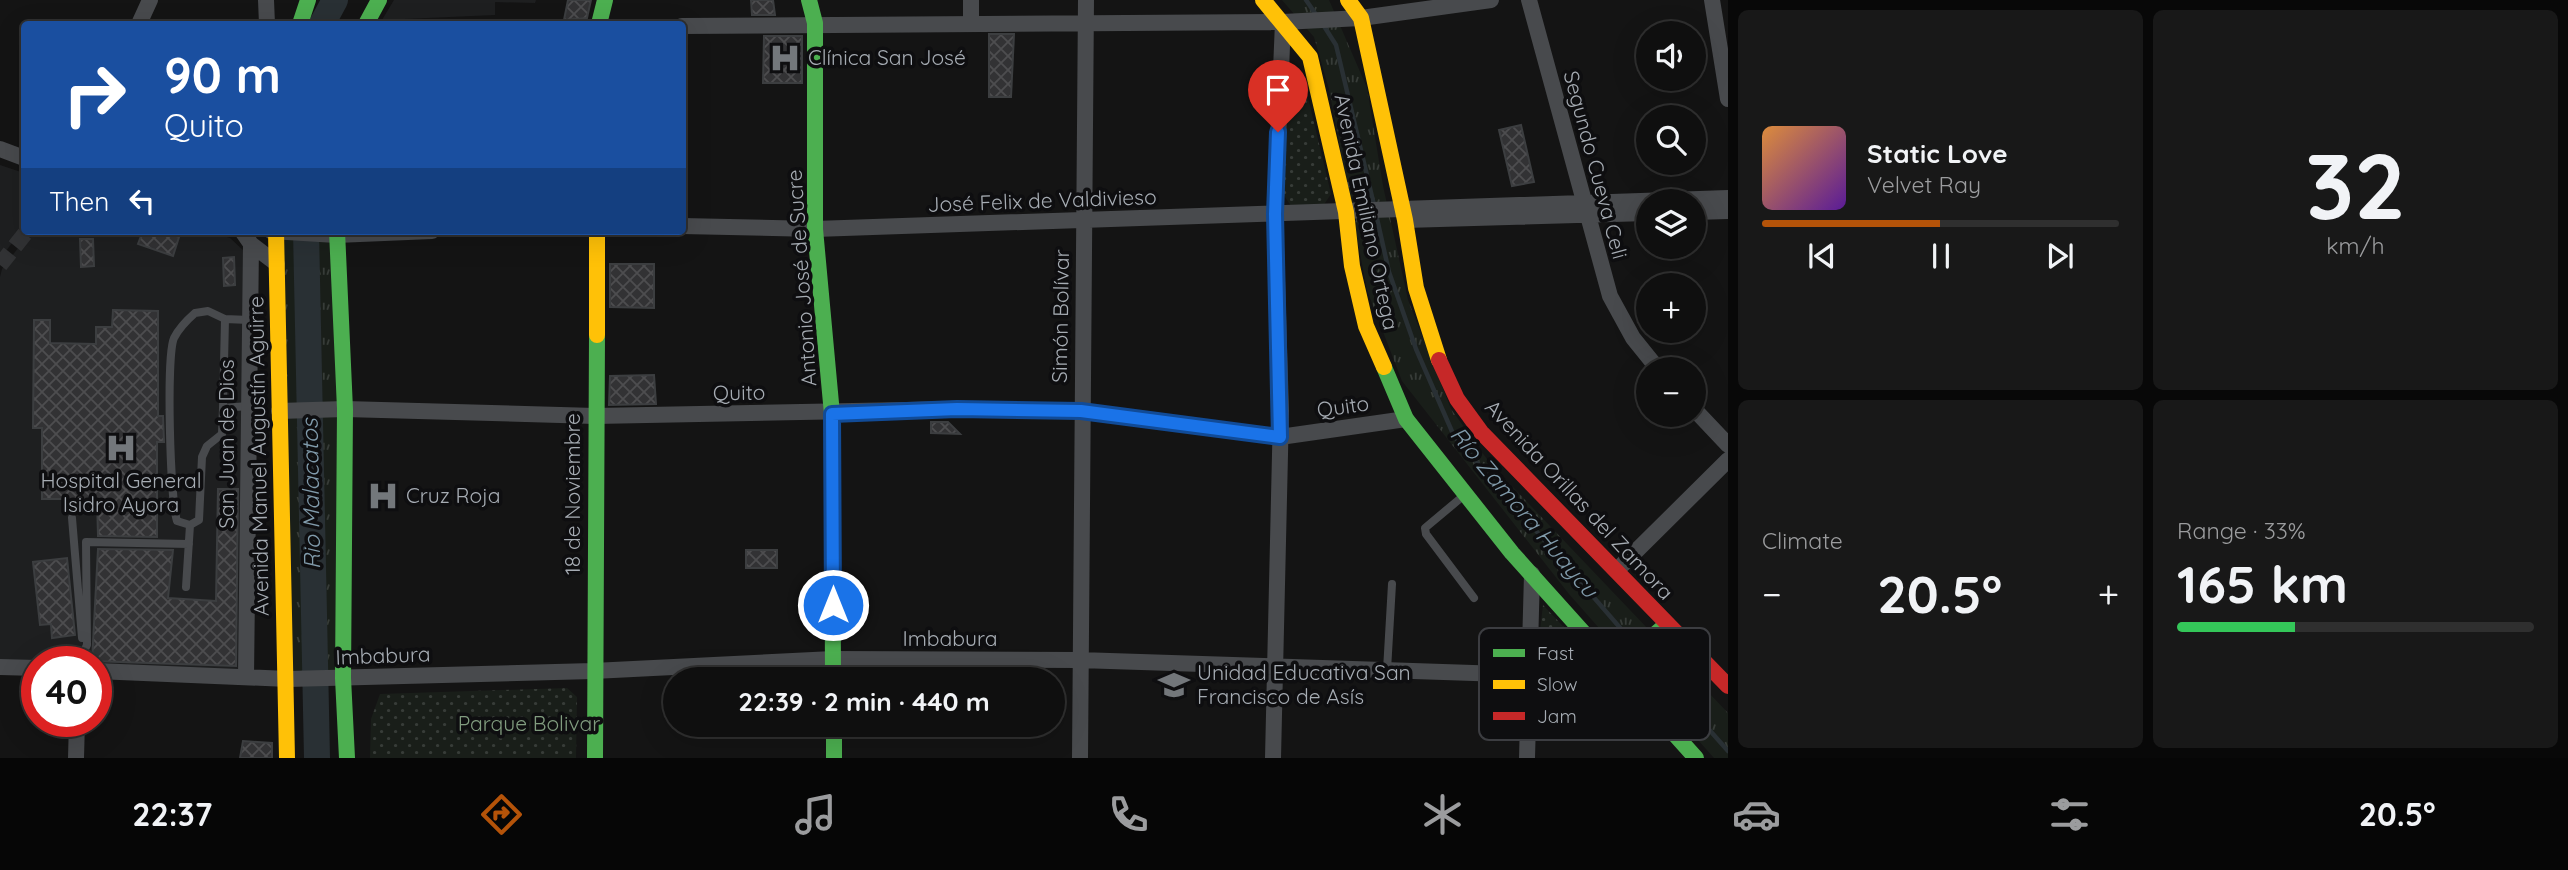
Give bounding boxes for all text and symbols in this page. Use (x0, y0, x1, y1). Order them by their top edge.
map controls (1636, 21, 1706, 427)
button: sound (1636, 21, 1706, 91)
hospital icon: Clínica San José (768, 41, 802, 75)
text: 90 m (164, 44, 281, 105)
place label: Clínica San José (808, 44, 966, 70)
icon: right (49, 49, 140, 140)
pin (1248, 60, 1308, 132)
street label: Segundo Cueva Celi (1558, 68, 1634, 262)
icon: arrive (1259, 71, 1297, 109)
street label: Avenida Emiliano Ortega (1329, 91, 1405, 332)
text: Quito (164, 105, 244, 145)
button: search (1636, 105, 1706, 175)
text: 32 (2305, 128, 2406, 242)
text: Static Love (1867, 137, 2008, 170)
street label: Antonio José de Sucre (780, 169, 822, 387)
text: Velvet Ray (1867, 170, 1981, 199)
icon: left (123, 182, 161, 220)
street label: José Felix de Valdivieso (927, 183, 1157, 217)
text: Then (49, 185, 109, 218)
button: layers (1636, 189, 1706, 259)
text: km/h (2326, 231, 2385, 260)
icon: previous (1803, 237, 1841, 275)
icon: pause (1922, 237, 1960, 275)
icon: next (2041, 237, 2079, 275)
street label: Simón Bolívar (1046, 249, 1074, 383)
button: + (1636, 273, 1706, 343)
street label: Avenida Manuel Augustín Aguirre (242, 296, 274, 616)
button: − (1636, 357, 1706, 427)
street label: San Juan de Dios (213, 359, 239, 529)
street label: Quito (713, 379, 765, 405)
street label: Quito (1315, 389, 1371, 423)
street label: Avenida Orillas del Zamora (1480, 394, 1679, 605)
street label: 18 de Noviembre (559, 413, 585, 575)
water label: Rio Malacatos (295, 416, 326, 570)
water label: Río Zamora Huaycu (1444, 420, 1606, 605)
hospital icon: Hospital General Isidro Ayora (104, 431, 138, 465)
place label: Hospital General Isidro Ayora (40, 467, 202, 517)
hospital icon: Cruz Roja (366, 479, 400, 513)
place label: Cruz Roja (406, 482, 501, 508)
text: Range · 33% (2177, 516, 2306, 545)
text: Climate (1762, 526, 1843, 555)
text: 165 km (2177, 551, 2348, 616)
text: 20.5° (1877, 561, 2002, 626)
position arrow (796, 568, 870, 642)
text: − (1762, 570, 1782, 618)
text: + (2098, 570, 2119, 618)
street label: Imbabura (902, 625, 998, 651)
legend (1479, 628, 1710, 740)
street label: Imbabura (335, 640, 431, 670)
text: Fast (1537, 641, 1574, 665)
speed limit sign: 40 (21, 646, 112, 737)
place label: Unidad Educativa San Francisco de Asís (1197, 659, 1411, 709)
school or university icon: Unidad Educativa San Francisco de Asís (1157, 668, 1191, 702)
text: Slow (1537, 672, 1578, 696)
text: 22:39 · 2 min · 440 m (738, 685, 990, 718)
text: Jam (1537, 704, 1577, 728)
park label: Parque Bolivar (458, 710, 600, 736)
icon: directions (477, 790, 526, 839)
icon: music (791, 790, 840, 839)
icon: phone (1104, 790, 1153, 839)
icon: climate (1418, 790, 1467, 839)
icon: car (1732, 790, 1781, 839)
icon: filters (2045, 790, 2094, 839)
text: 22:37 (132, 794, 212, 834)
text: 20.5° (2359, 794, 2436, 834)

